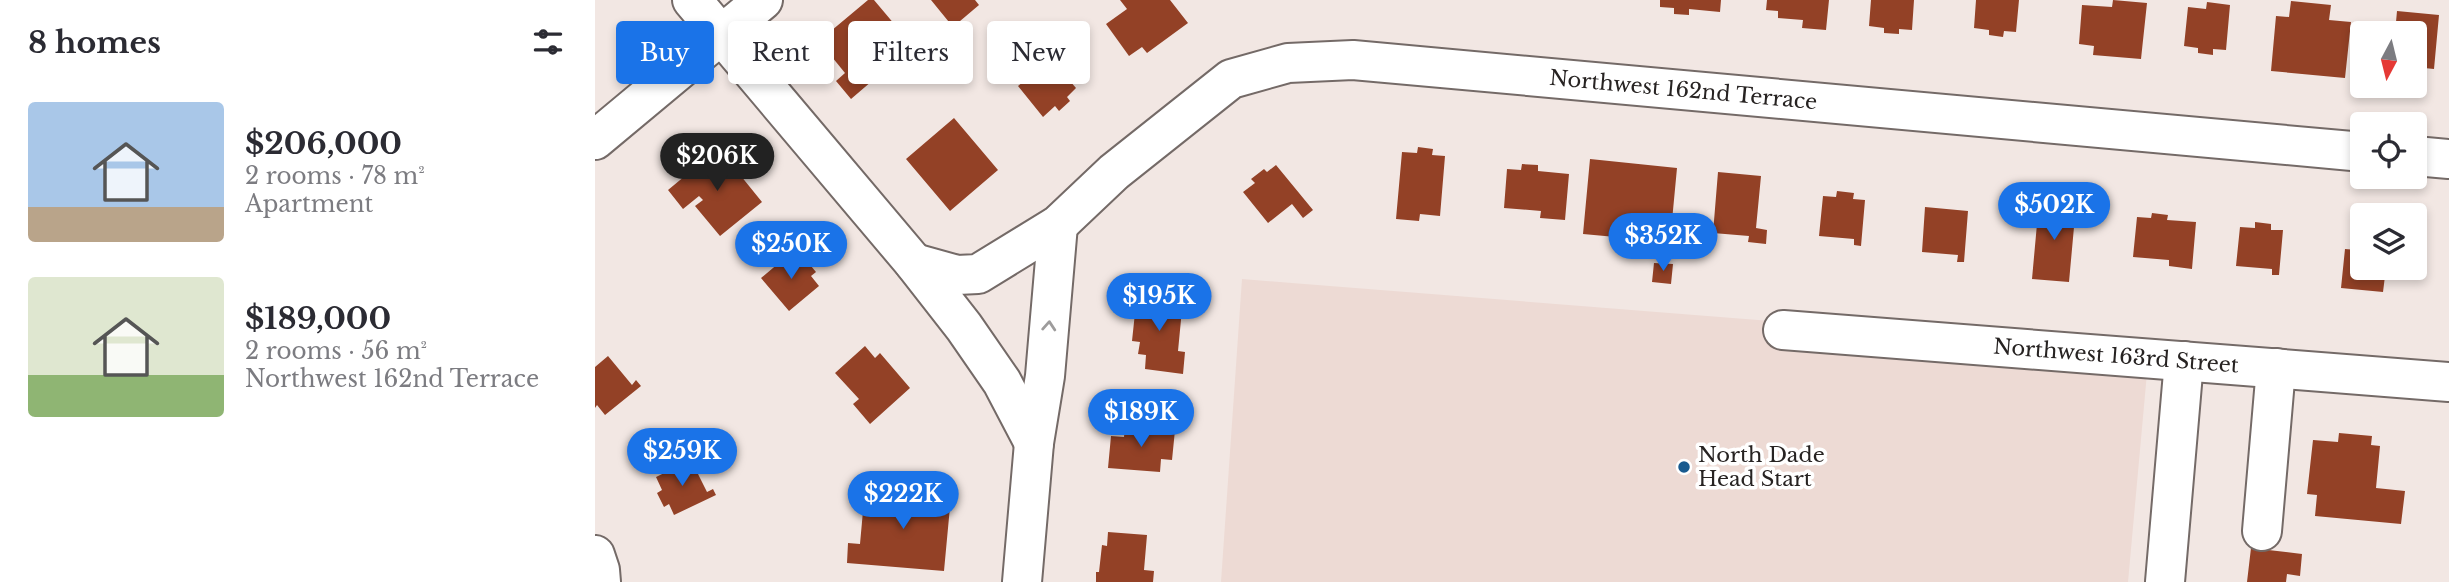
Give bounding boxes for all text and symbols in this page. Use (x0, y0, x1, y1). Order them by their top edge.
chip: Buy (616, 21, 714, 84)
chip: Rent (728, 21, 834, 84)
chip: Filters (848, 21, 973, 84)
chip: New (987, 21, 1090, 84)
north arrow (2350, 21, 2427, 98)
map controls (2350, 21, 2427, 280)
icon: filters (529, 23, 567, 61)
text: 8 homes (28, 24, 161, 61)
street label: Northwest 162nd Terrace (1548, 65, 1818, 115)
button: locate (2350, 112, 2427, 189)
text: $206,000 (245, 125, 402, 162)
icon: home (84, 130, 168, 214)
pin: $206K (668, 134, 766, 193)
text: $206K (676, 142, 758, 170)
text: 2 rooms · 78 m² (245, 162, 425, 190)
pin: $502K (2005, 182, 2103, 242)
text: Apartment (245, 190, 373, 218)
text: $502K (2014, 191, 2094, 219)
button: layers (2350, 203, 2427, 280)
pin: $352K (1614, 214, 1712, 273)
pin: $250K (742, 222, 840, 281)
text: $352K (1624, 222, 1702, 250)
text: $250K (751, 230, 831, 258)
pin: $195K (1110, 274, 1208, 333)
text: $195K (1123, 282, 1195, 310)
text: $189,000 (245, 300, 391, 337)
icon: home (84, 305, 168, 389)
one-way arrow (1041, 321, 1056, 332)
street label: Northwest 163rd Street (1992, 333, 2240, 379)
text: 2 rooms · 56 m² (245, 337, 427, 365)
text: Northwest 162nd Terrace (245, 365, 539, 393)
pin: $189K (1092, 390, 1190, 449)
text: $189K (1104, 398, 1178, 426)
pin: $259K (633, 428, 731, 488)
text: $259K (643, 437, 721, 465)
place label: North Dade Head Start (1698, 442, 1825, 492)
marker: North Dade Head Start (1676, 459, 1692, 475)
pin: $222K (854, 472, 952, 531)
text: $222K (864, 480, 942, 508)

